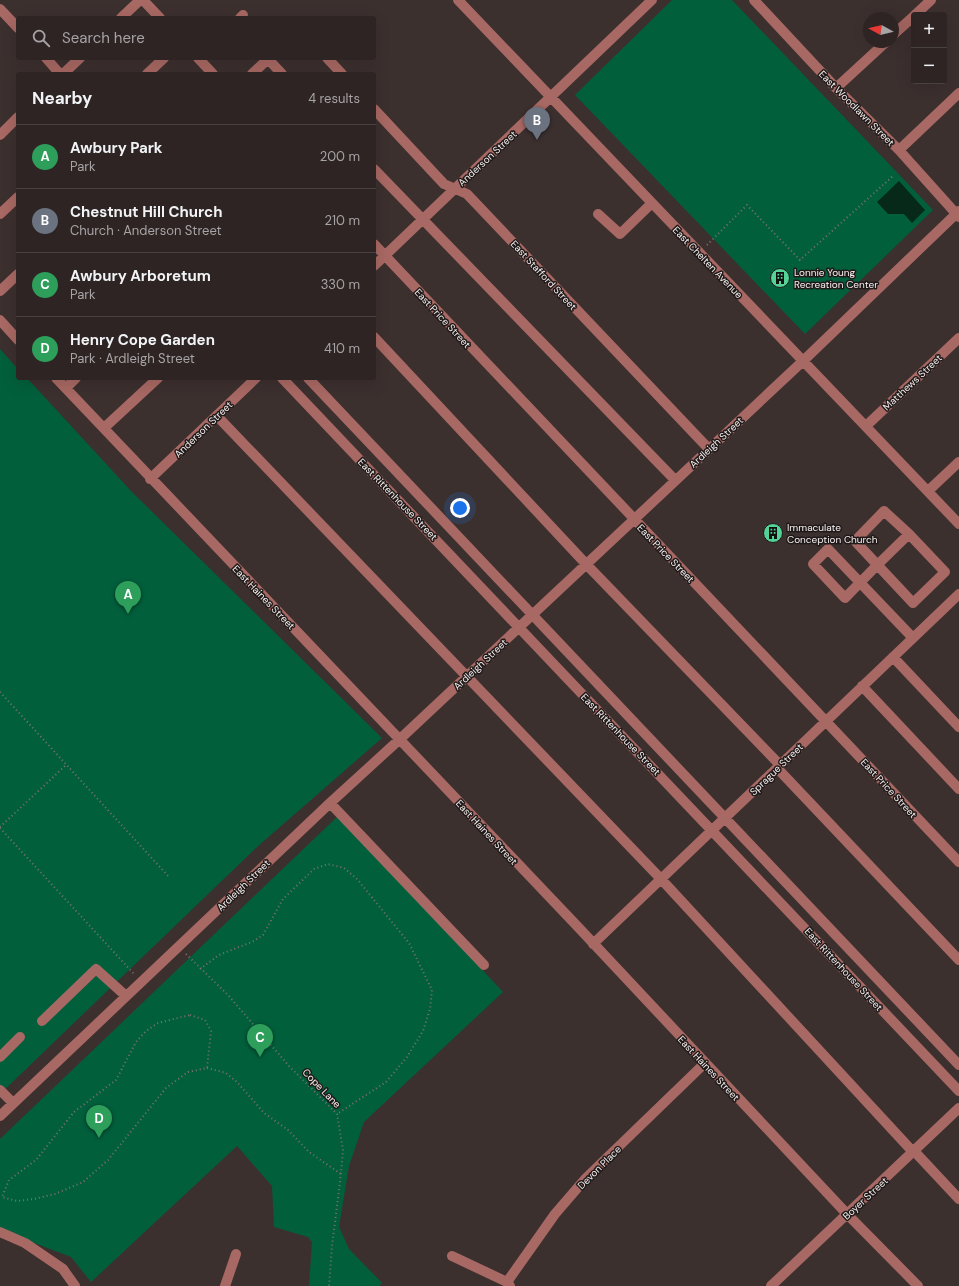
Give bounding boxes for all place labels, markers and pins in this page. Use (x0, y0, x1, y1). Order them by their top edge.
pin: B (524, 107, 550, 140)
place label: Lonnie Young Recreation Center (794, 266, 878, 291)
building icon: Lonnie Young Recreation Center (769, 267, 791, 289)
place label: Immaculate Conception Church (787, 521, 878, 546)
building icon: Immaculate Conception Church (762, 522, 784, 544)
pin: A (115, 581, 141, 614)
pin: C (247, 1024, 273, 1057)
pin: D (86, 1105, 112, 1138)

